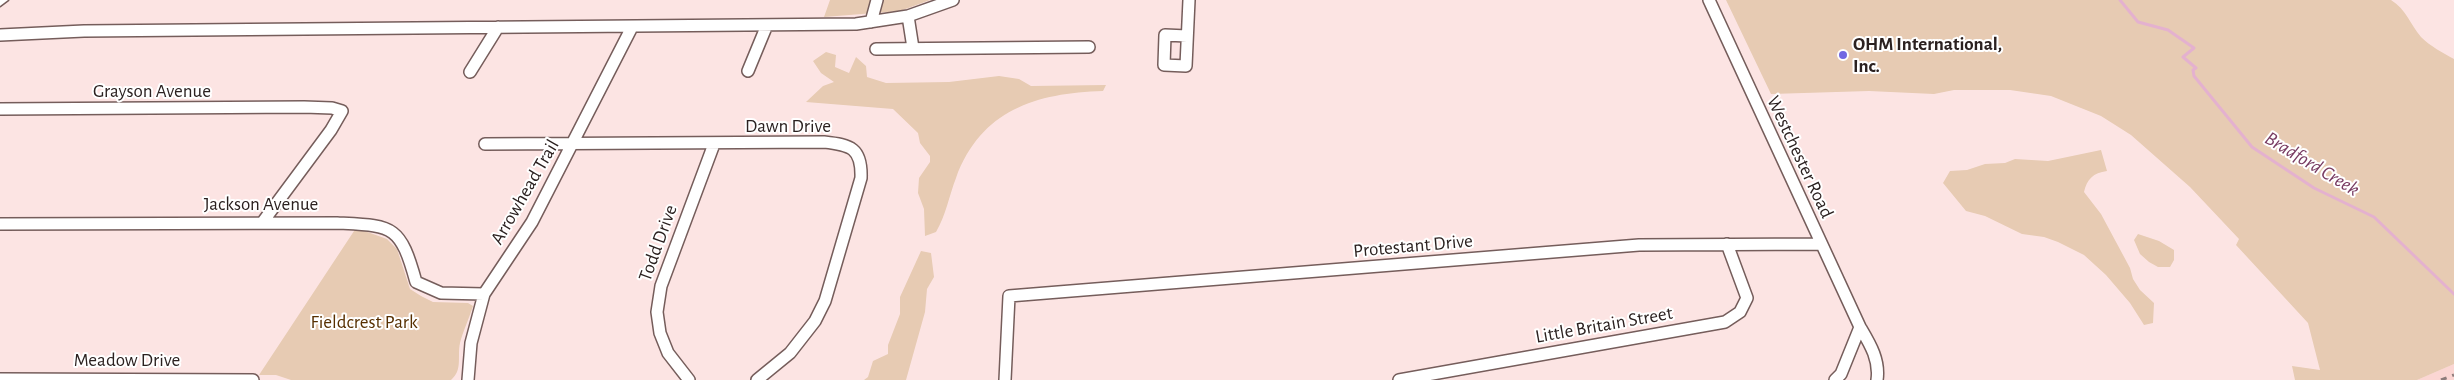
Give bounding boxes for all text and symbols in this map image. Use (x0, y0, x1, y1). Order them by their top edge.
place label: OHM International, Inc. (1853, 33, 2002, 77)
marker: OHM International, Inc. (1837, 49, 1849, 61)
street label: Grayson Avenue (93, 80, 211, 102)
street label: Westchester Road (1762, 92, 1838, 222)
street label: Dawn Drive (745, 115, 831, 137)
water label: Bradford Creek (2260, 126, 2364, 202)
street label: Arrowhead Trail (486, 135, 564, 249)
street label: Jackson Avenue (204, 193, 318, 215)
street label: Todd Drive (634, 202, 682, 284)
street label: Protestant Drive (1352, 229, 1474, 263)
street label: Little Britain Street (1534, 302, 1674, 348)
park label: Fieldcrest Park (310, 311, 418, 333)
street label: Meadow Drive (74, 349, 180, 371)

